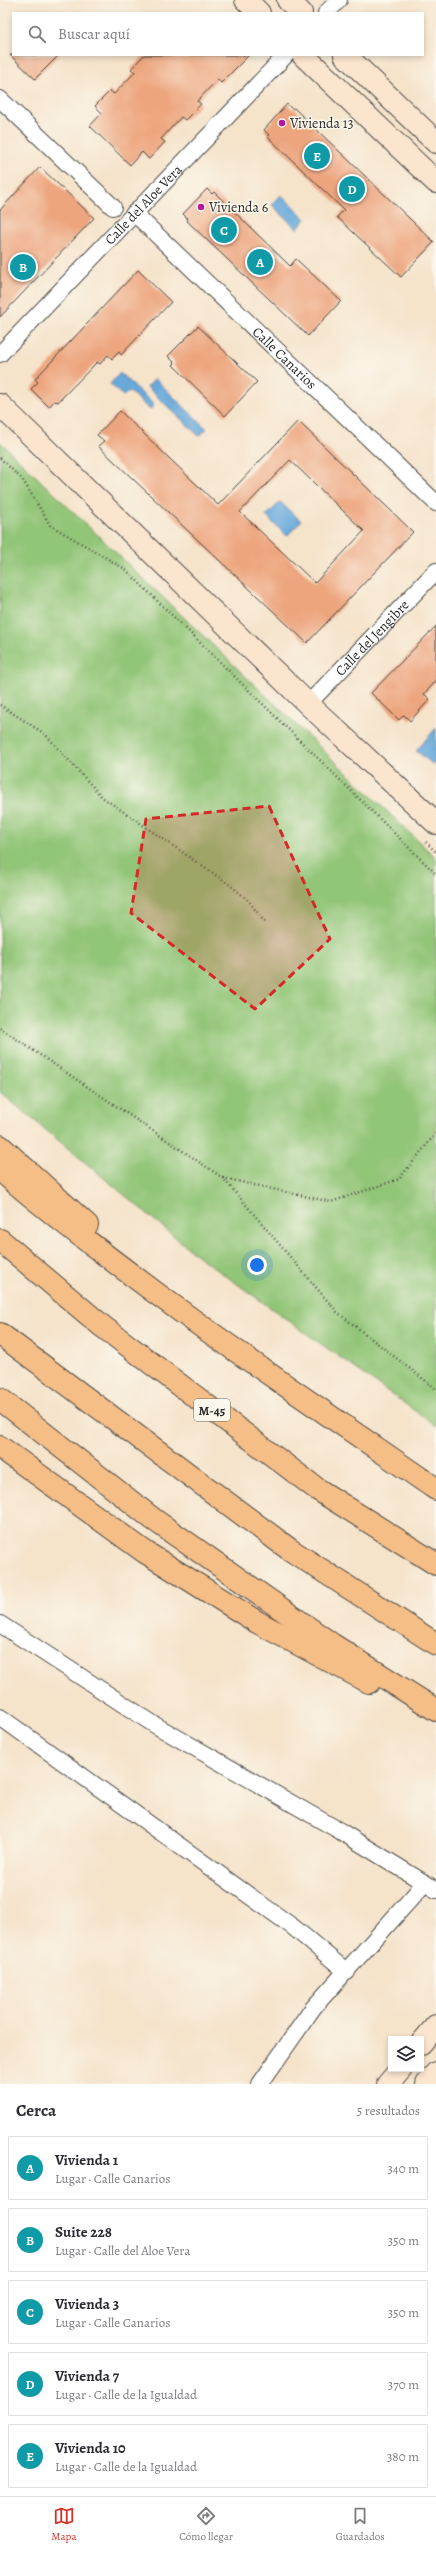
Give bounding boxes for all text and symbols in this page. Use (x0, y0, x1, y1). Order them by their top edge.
search box (12, 12, 424, 56)
icon: search (26, 23, 48, 45)
text: Buscar aquí (58, 24, 130, 44)
place label: Vivienda 13 (289, 114, 354, 133)
marker: Vivienda 13 (277, 118, 287, 128)
pin: E (304, 141, 330, 171)
street label: Calle del Aloe Vera (101, 160, 187, 249)
pin: D (339, 174, 365, 204)
place label: Vivienda 6 (208, 198, 268, 217)
marker: Vivienda 6 (196, 202, 206, 212)
pin: C (211, 215, 237, 245)
pin: A (247, 247, 273, 277)
pin: B (10, 252, 36, 282)
street label: Calle Canarios (248, 323, 321, 394)
street label: Calle del Jengibre (331, 596, 413, 680)
your location (247, 1255, 267, 1275)
road number: M-45 (194, 1399, 230, 1421)
map controls (388, 2036, 424, 2072)
button: layers (388, 2036, 424, 2072)
text: Cerca (16, 2099, 56, 2122)
text: 5 resultados (357, 2102, 420, 2119)
text: Vivienda 1 (55, 2150, 118, 2170)
text: A (26, 2160, 34, 2177)
text: 340 m (387, 2160, 419, 2177)
text: Lugar · Calle Canarios (55, 2170, 170, 2187)
text: Suite 228 (55, 2222, 112, 2242)
text: B (26, 2232, 34, 2249)
text: 350 m (388, 2232, 419, 2249)
text: Lugar · Calle del Aloe Vera (55, 2242, 190, 2259)
text: Vivienda 3 (55, 2294, 119, 2314)
text: C (26, 2304, 34, 2321)
text: 350 m (388, 2304, 419, 2321)
text: Lugar · Calle Canarios (55, 2314, 170, 2331)
text: Vivienda 7 (55, 2366, 119, 2386)
text: D (25, 2376, 35, 2393)
text: 370 m (388, 2376, 419, 2393)
text: Lugar · Calle de la Igualdad (55, 2386, 197, 2403)
text: Vivienda 10 (55, 2438, 126, 2458)
text: E (26, 2448, 34, 2465)
text: 380 m (387, 2448, 419, 2465)
text: Lugar · Calle de la Igualdad (55, 2458, 197, 2475)
tab: Mapa (51, 2505, 77, 2544)
tab: Cómo llegar (179, 2505, 233, 2544)
tab: Guardados (336, 2505, 385, 2544)

